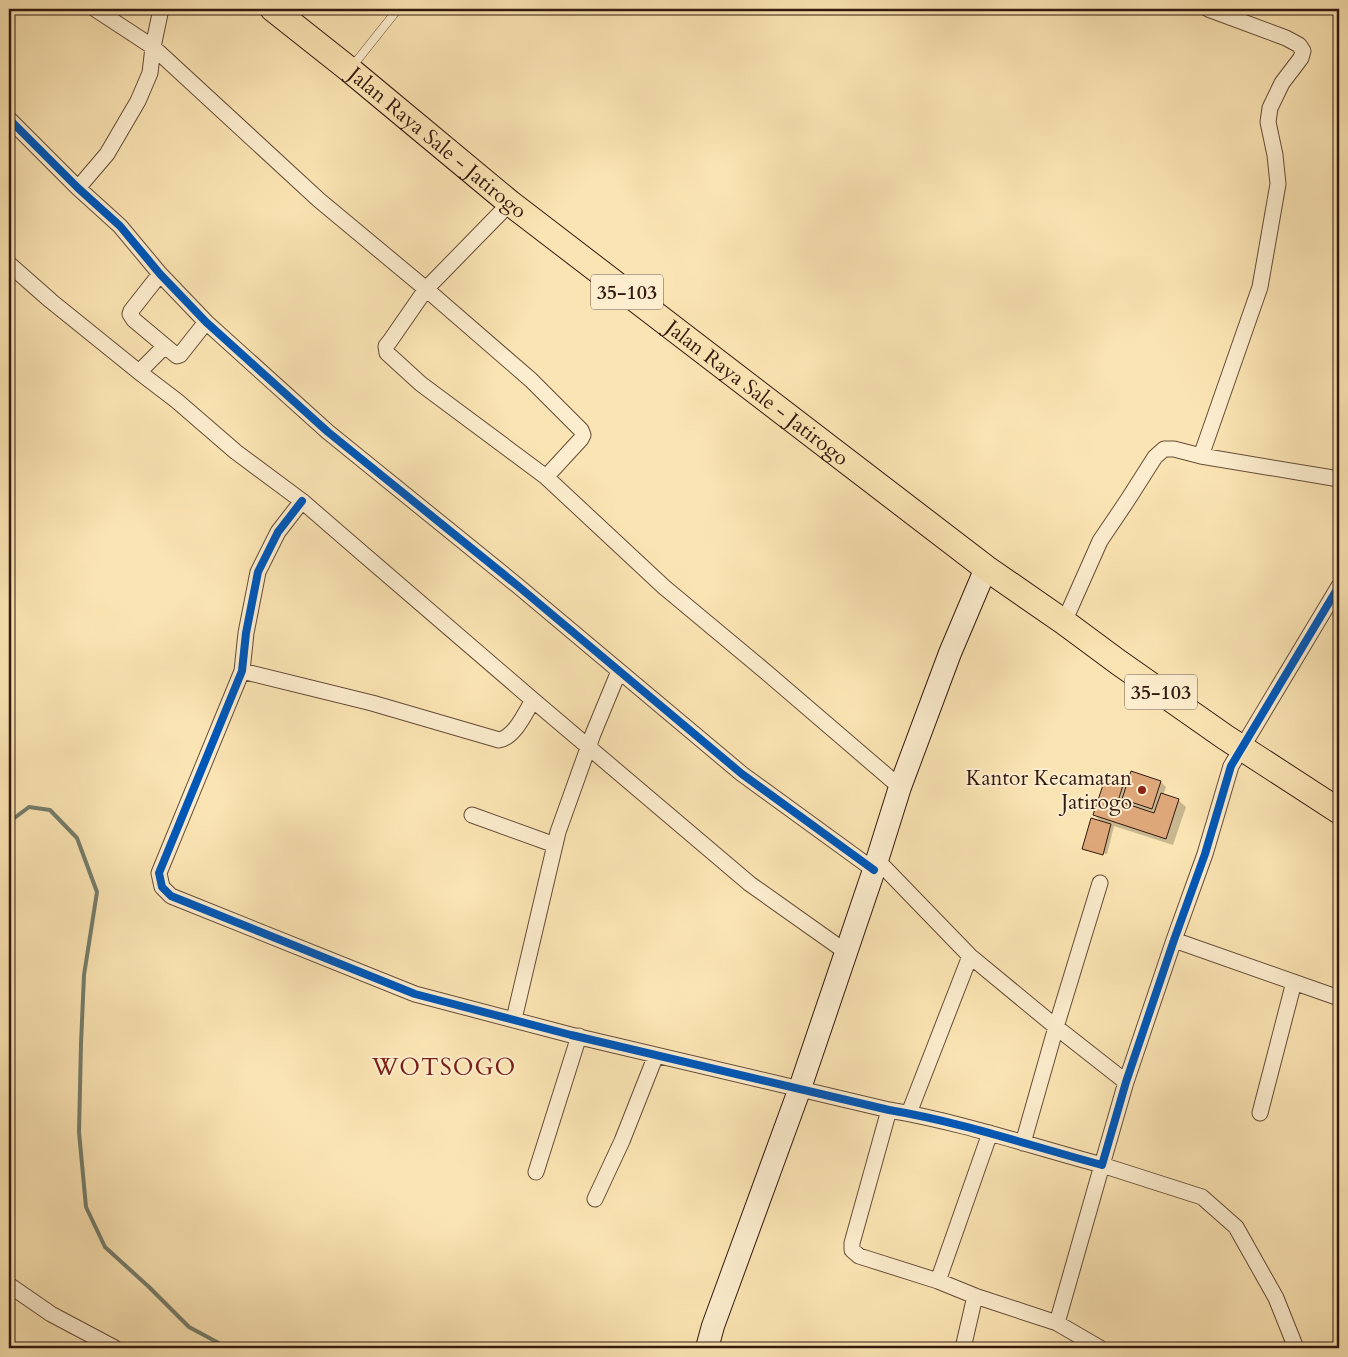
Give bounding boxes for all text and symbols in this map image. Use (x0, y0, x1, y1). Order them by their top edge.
street label: Jalan Raya Sale - Jatirogo (340, 59, 532, 226)
road number: 35-103 (591, 274, 663, 310)
street label: Jalan Raya Sale - Jatirogo (657, 312, 855, 473)
road number: 35-103 (1125, 674, 1197, 710)
place label: Kantor Kecamatan Jatirogo (966, 764, 1132, 817)
marker: Kantor Kecamatan Jatirogo (1136, 784, 1148, 796)
district label: WOTSOGO (371, 1051, 516, 1084)

